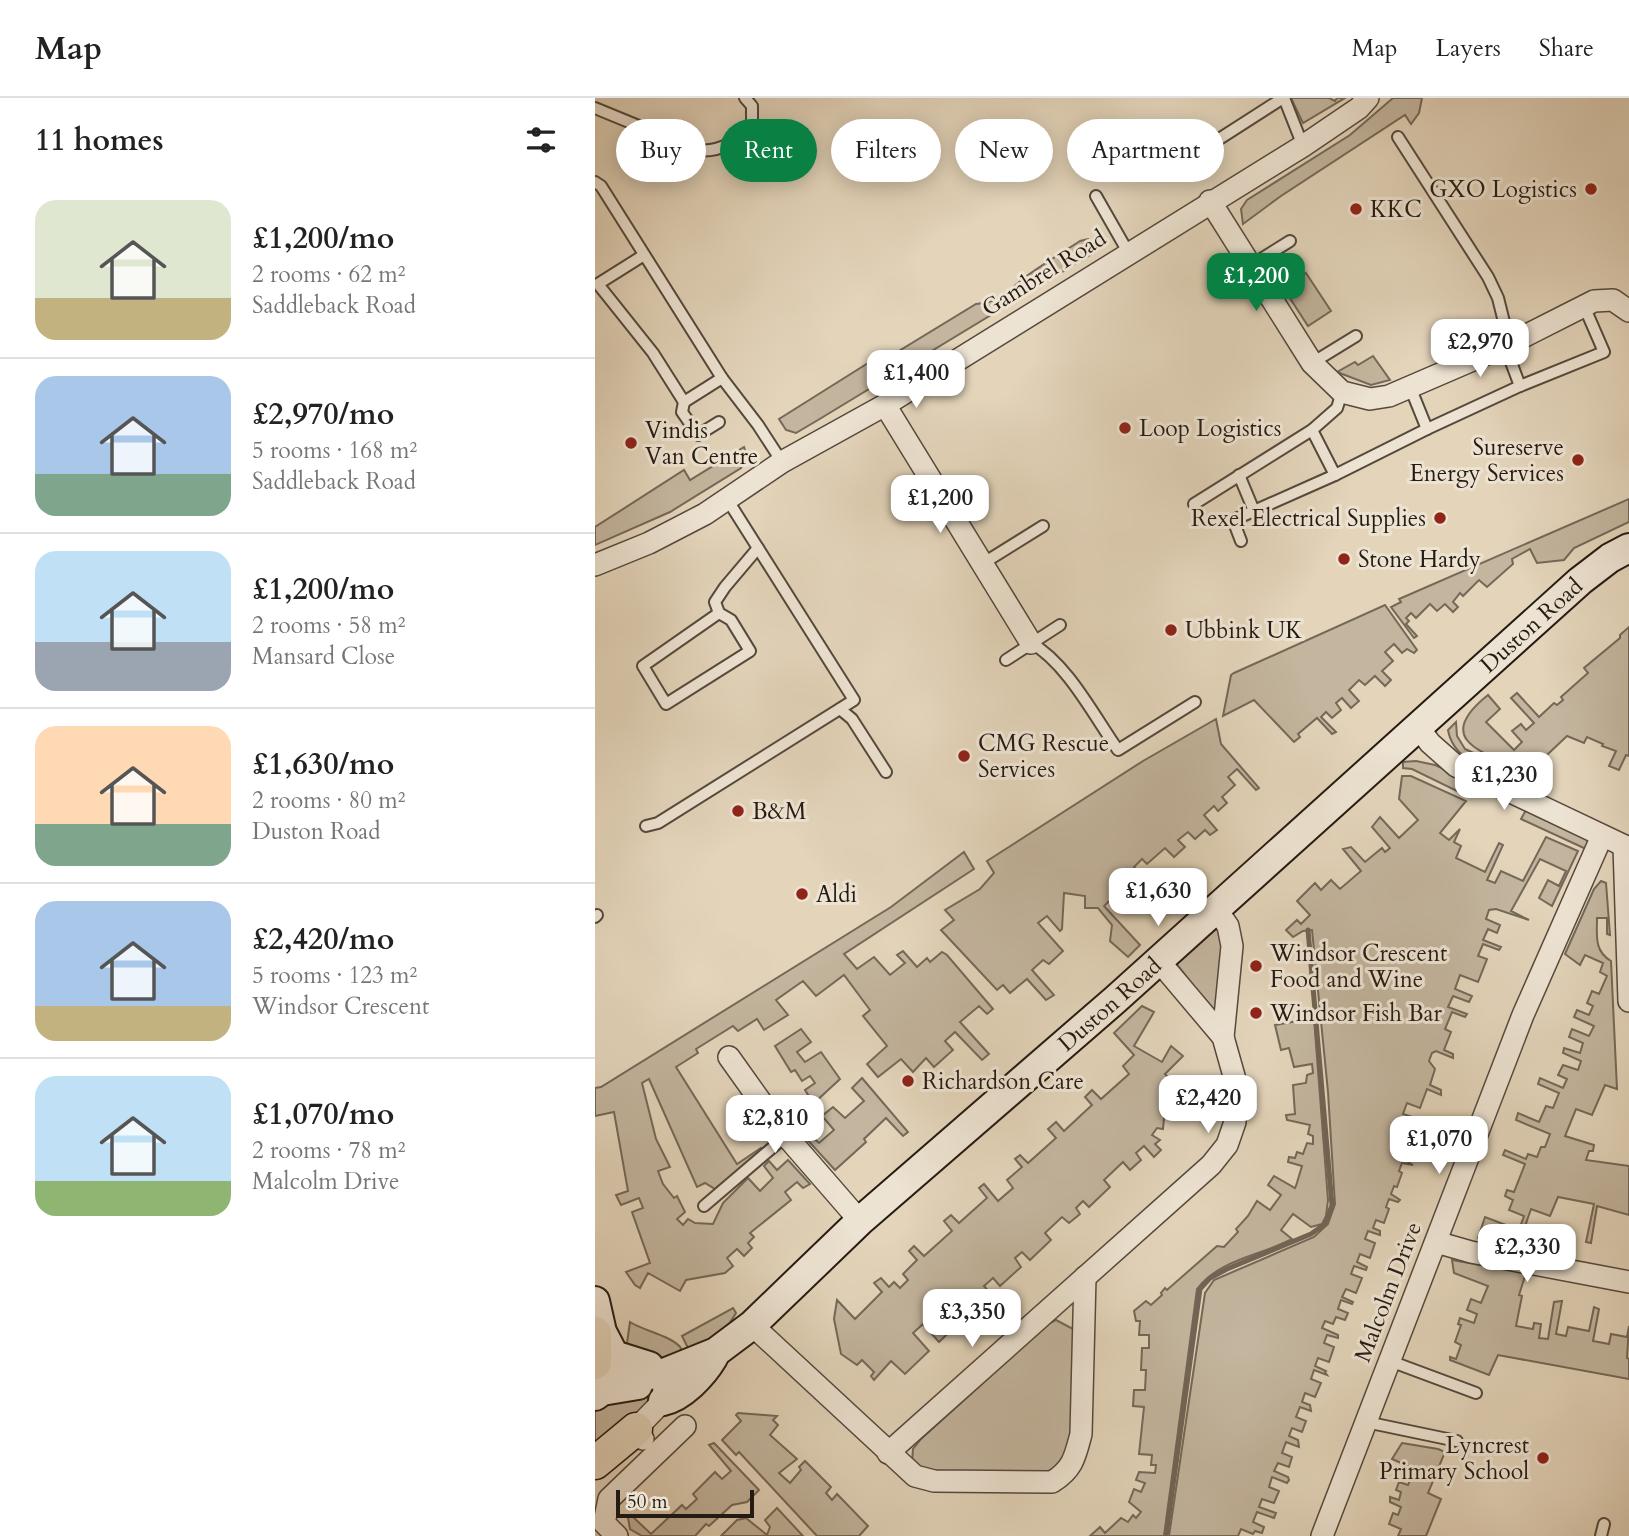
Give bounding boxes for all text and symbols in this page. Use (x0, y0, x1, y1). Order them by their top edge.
text: Map (35, 26, 102, 71)
text: Map (1352, 32, 1398, 65)
text: Layers (1436, 32, 1501, 65)
text: Share (1539, 32, 1594, 65)
chip: Buy (616, 119, 706, 182)
chip: Rent (720, 119, 817, 182)
chip: Filters (831, 119, 941, 182)
chip: New (955, 119, 1053, 182)
chip: Apartment (1067, 119, 1224, 182)
text: 11 homes (35, 120, 164, 161)
icon: filters (522, 121, 560, 159)
place label: GXO Logistics (1429, 174, 1577, 205)
marker: GXO Logistics (1583, 181, 1599, 197)
place label: KKC (1370, 194, 1422, 225)
marker: KKC (1348, 201, 1364, 217)
text: £1,200/mo (252, 218, 394, 259)
street label: Gambrel Road (976, 222, 1113, 324)
icon: home (91, 228, 175, 312)
pin: £1,200 (1199, 254, 1313, 313)
text: 2 rooms · 62 m² (252, 259, 405, 290)
text: £1,200 (1223, 260, 1289, 291)
text: Saddleback Road (252, 290, 416, 321)
pin: £2,970 (1423, 320, 1537, 379)
text: £2,970 (1447, 326, 1513, 357)
pin: £1,400 (859, 350, 973, 410)
text: £1,400 (883, 357, 949, 388)
text: £2,970/mo (252, 394, 394, 435)
icon: home (91, 404, 175, 488)
place label: Loop Logistics (1139, 413, 1282, 444)
place label: Vindis Van Centre (645, 415, 758, 472)
marker: Loop Logistics (1117, 420, 1133, 436)
place label: Sureserve Energy Services (1410, 432, 1564, 489)
text: 5 rooms · 168 m² (252, 435, 417, 466)
marker: Vindis Van Centre (623, 435, 639, 451)
marker: Sureserve Energy Services (1570, 452, 1586, 468)
text: Saddleback Road (252, 466, 416, 497)
pin: £1,200 (883, 476, 997, 535)
text: £1,200 (907, 482, 973, 513)
place label: Rexel Electrical Supplies (1191, 503, 1426, 534)
marker: Rexel Electrical Supplies (1432, 510, 1448, 526)
place label: Stone Hardy (1358, 544, 1481, 575)
marker: Stone Hardy (1336, 551, 1352, 567)
text: £1,200/mo (252, 569, 394, 610)
street label: Duston Road (1473, 570, 1590, 680)
icon: home (91, 579, 175, 663)
text: 2 rooms · 58 m² (252, 610, 405, 641)
place label: Ubbink UK (1185, 615, 1303, 646)
marker: Ubbink UK (1163, 622, 1179, 638)
text: Mansard Close (252, 641, 395, 672)
place label: CMG Rescue Services (978, 728, 1109, 785)
text: £1,630/mo (252, 744, 394, 785)
marker: CMG Rescue Services (956, 748, 972, 764)
pin: £1,230 (1447, 752, 1561, 812)
icon: home (91, 754, 175, 838)
text: £1,230 (1471, 759, 1537, 790)
text: 2 rooms · 80 m² (252, 785, 405, 816)
place label: B&M (752, 796, 807, 827)
marker: B&M (730, 803, 746, 819)
text: Duston Road (252, 816, 381, 847)
pin: £1,630 (1101, 868, 1215, 928)
text: £1,630 (1125, 875, 1191, 906)
place label: Aldi (816, 879, 857, 910)
marker: Aldi (794, 886, 810, 902)
text: £2,420/mo (252, 919, 394, 960)
icon: home (91, 929, 175, 1013)
place label: Windsor Crescent Food and Wine (1269, 938, 1447, 995)
street label: Duston Road (1051, 950, 1169, 1058)
marker: Windsor Crescent Food and Wine (1248, 958, 1264, 974)
text: 5 rooms · 123 m² (252, 960, 417, 991)
text: Windsor Crescent (252, 991, 429, 1022)
place label: Windsor Fish Bar (1269, 998, 1443, 1029)
marker: Windsor Fish Bar (1248, 1005, 1264, 1021)
place label: Richardson Care (922, 1066, 1084, 1097)
marker: Richardson Care (900, 1073, 916, 1089)
pin: £2,420 (1151, 1076, 1265, 1135)
text: £2,420 (1175, 1082, 1241, 1113)
text: £1,070/mo (252, 1094, 394, 1135)
pin: £2,810 (718, 1096, 832, 1155)
text: £2,810 (742, 1102, 808, 1133)
icon: home (91, 1104, 175, 1188)
pin: £1,070 (1382, 1116, 1496, 1176)
text: £1,070 (1406, 1123, 1472, 1154)
text: 2 rooms · 78 m² (252, 1135, 405, 1166)
text: Malcolm Drive (252, 1166, 399, 1197)
street label: Malcolm Drive (1347, 1218, 1429, 1366)
pin: £2,330 (1470, 1224, 1584, 1284)
text: £2,330 (1494, 1231, 1560, 1262)
pin: £3,350 (915, 1290, 1029, 1349)
text: £3,350 (939, 1296, 1005, 1327)
place label: Lyncrest Primary School (1379, 1430, 1529, 1487)
marker: Lyncrest Primary School (1535, 1450, 1551, 1466)
scale bar (616, 1487, 754, 1519)
text: 50 m (627, 1489, 668, 1515)

